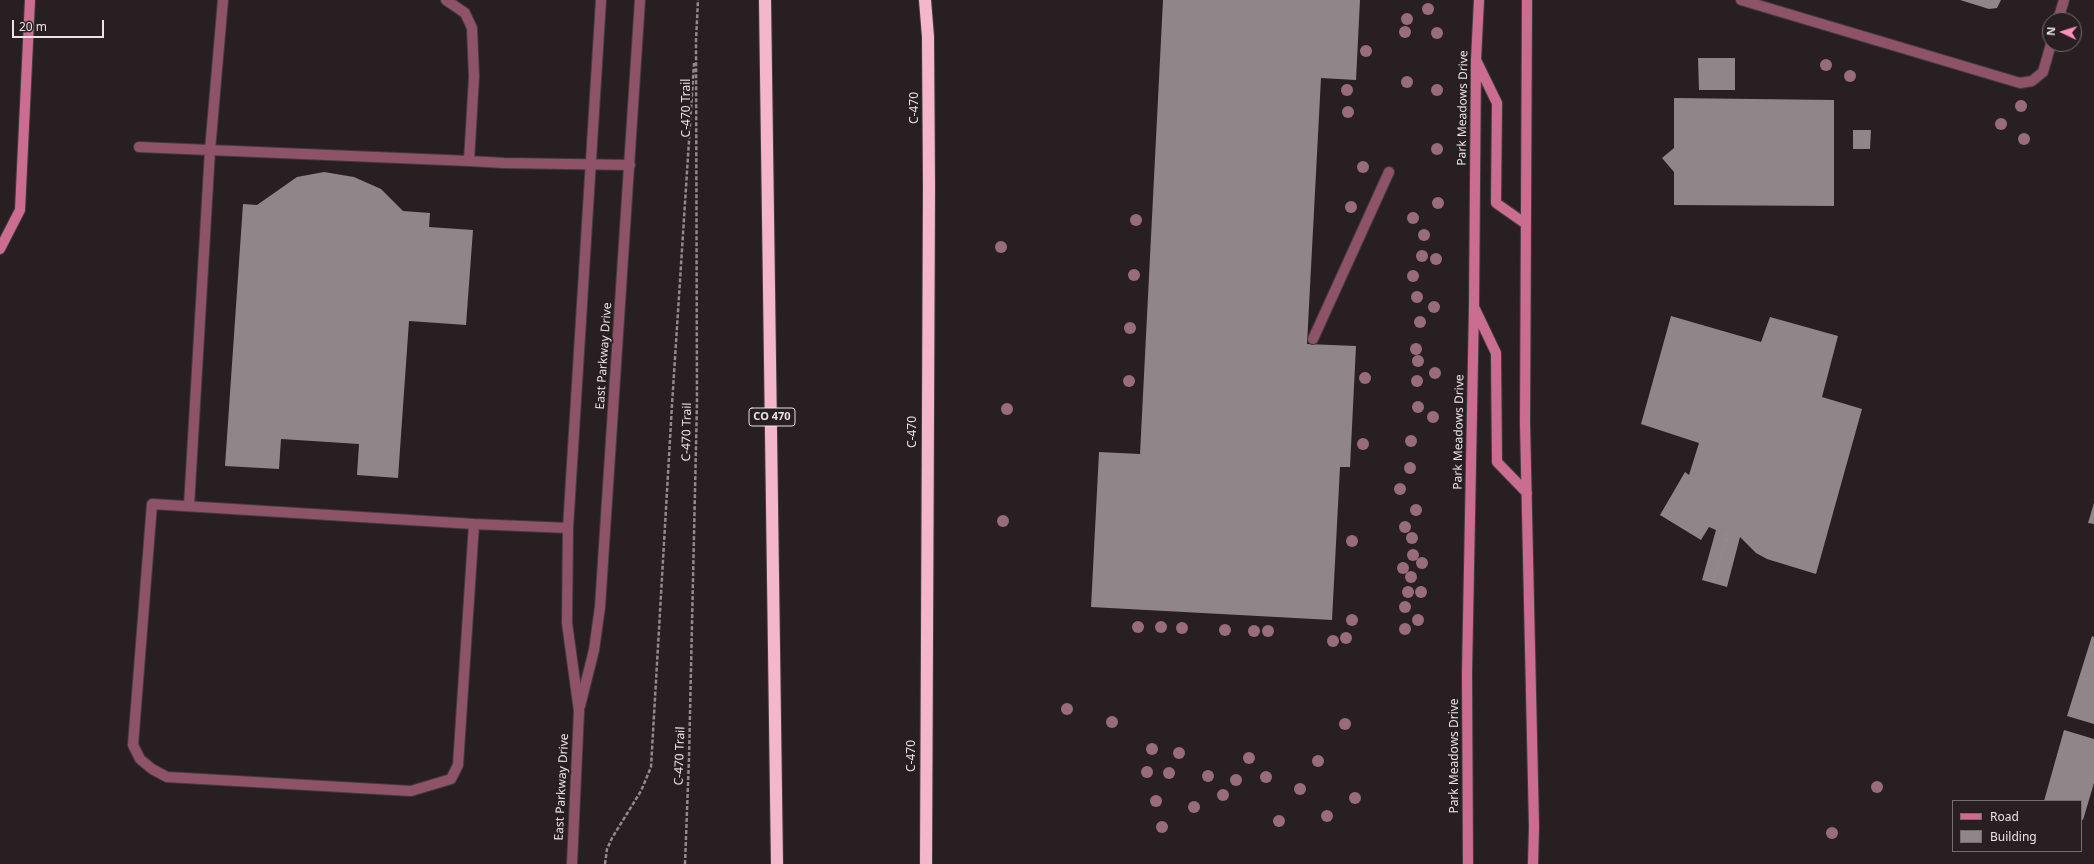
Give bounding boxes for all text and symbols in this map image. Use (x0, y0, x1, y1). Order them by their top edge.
scale bar (14, 12, 106, 38)
north arrow (2042, 12, 2082, 52)
text: 20 m (19, 18, 47, 35)
text: N (2043, 26, 2058, 36)
street label: Park Meadows Drive (1455, 50, 1471, 166)
street label: C-470 Trail (680, 79, 694, 137)
street label: C-470 (908, 92, 922, 124)
street label: East Parkway Drive (593, 302, 615, 410)
street label: Park Meadows Drive (1451, 374, 1467, 490)
street label: C-470 Trail (679, 402, 695, 462)
road number: CO 470 (749, 408, 795, 426)
street label: C-470 (906, 416, 920, 448)
street label: Park Meadows Drive (1448, 698, 1462, 814)
street label: C-470 Trail (672, 726, 688, 786)
street label: East Parkway Drive (552, 733, 572, 841)
street label: C-470 (905, 740, 919, 772)
legend (1952, 800, 2082, 852)
text: Road (1990, 808, 2019, 825)
text: Building (1990, 828, 2037, 845)

